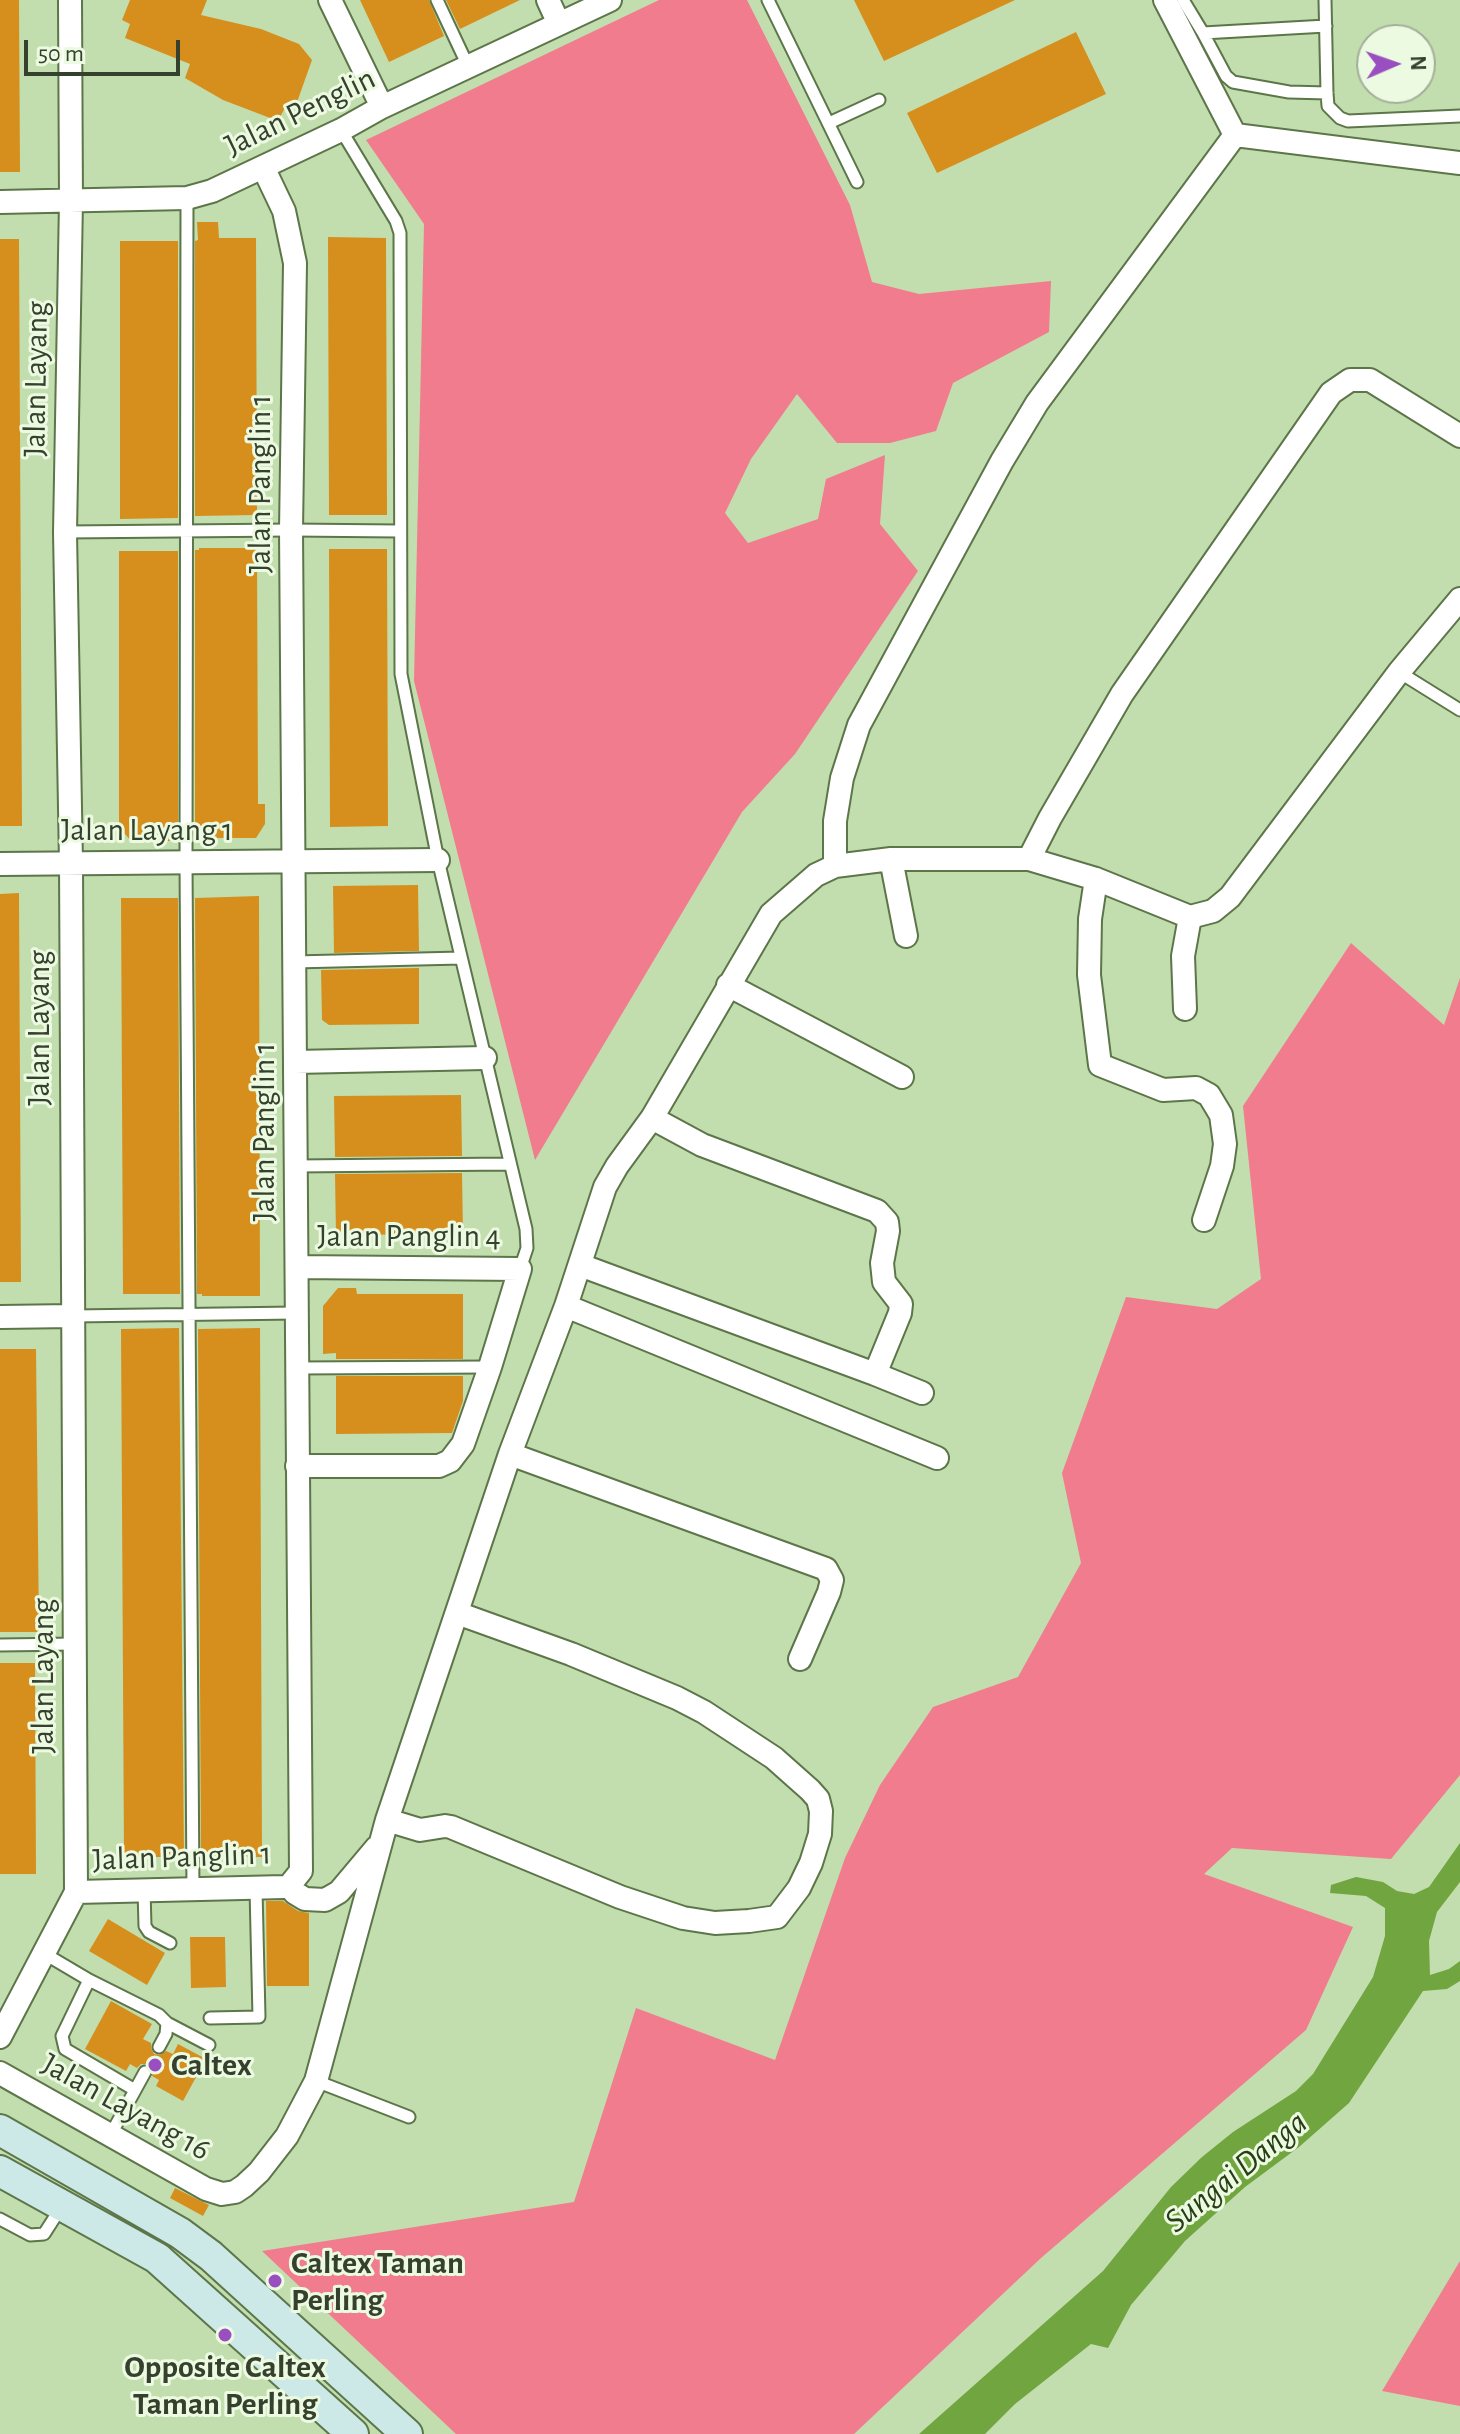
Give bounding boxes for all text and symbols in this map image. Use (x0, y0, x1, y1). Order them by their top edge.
scale bar (28, 24, 184, 74)
north arrow (1356, 24, 1436, 104)
text: 50 m (38, 42, 84, 66)
text: N (1407, 55, 1429, 71)
street label: Jalan Penglin (219, 59, 381, 165)
street label: Jalan Layang (15, 301, 57, 457)
street label: Jalan Panglin 1 (241, 394, 279, 574)
street label: Jalan Layang 1 (61, 811, 233, 849)
street label: Jalan Layang (20, 950, 58, 1106)
street label: Jalan Panglin 1 (245, 1042, 283, 1222)
street label: Jalan Panglin 4 (317, 1217, 501, 1255)
street label: Jalan Layang (24, 1598, 62, 1754)
street label: Jalan Panglin 1 (92, 1835, 272, 1879)
street label: Jalan Layang 16 (35, 2045, 217, 2169)
place label: Caltex (171, 2046, 252, 2084)
marker: Caltex (146, 2056, 164, 2074)
water label: Sungai Danga (1157, 2102, 1315, 2242)
place label: Caltex Taman Perling (291, 2244, 464, 2319)
marker: Caltex Taman Perling (266, 2272, 284, 2290)
marker: Opposite Caltex Taman Perling (216, 2326, 234, 2344)
place label: Opposite Caltex Taman Perling (124, 2348, 326, 2423)

